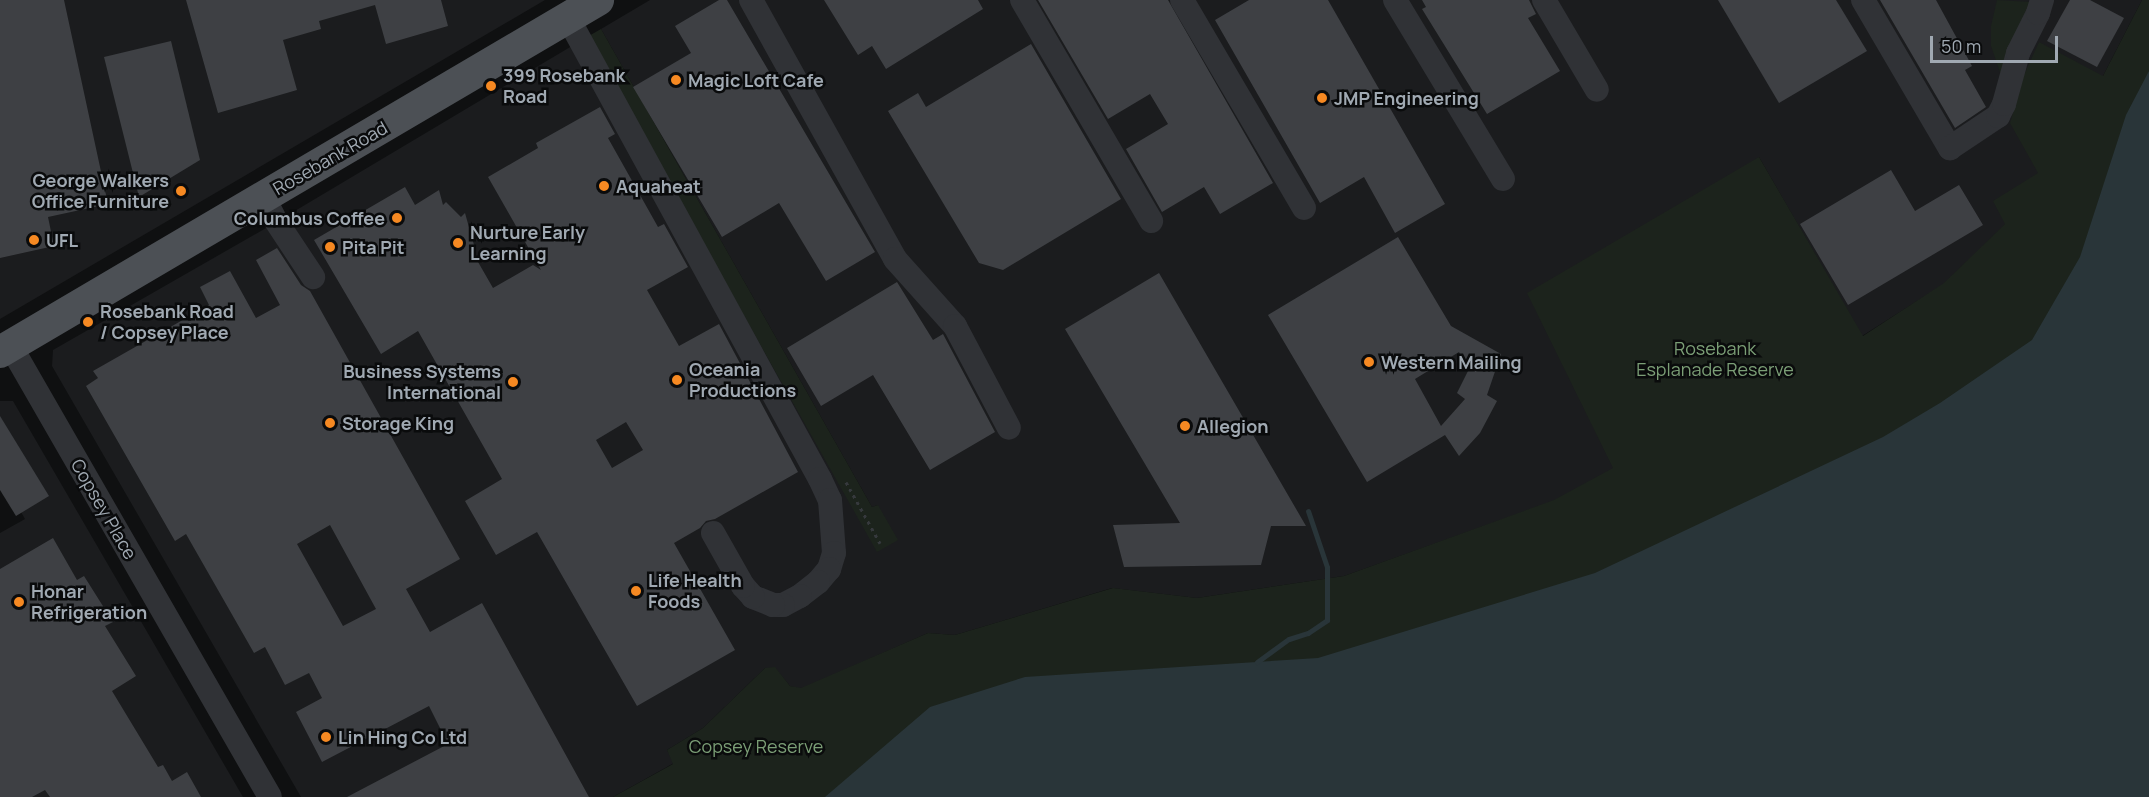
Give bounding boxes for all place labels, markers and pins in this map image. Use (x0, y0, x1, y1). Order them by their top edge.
place label: 399 Rosebank Road (503, 65, 625, 107)
place label: Magic Loft Cafe (688, 69, 824, 91)
marker: Magic Loft Cafe (669, 73, 683, 87)
marker: 399 Rosebank Road (484, 79, 498, 93)
place label: JMP Engineering (1334, 87, 1479, 109)
marker: JMP Engineering (1315, 91, 1329, 105)
place label: George Walkers Office Furniture (32, 170, 169, 213)
place label: Aquaheat (616, 175, 701, 197)
marker: Aquaheat (597, 179, 611, 193)
marker: George Walkers Office Furniture (174, 184, 188, 198)
place label: Columbus Coffee (234, 207, 385, 229)
marker: Columbus Coffee (390, 211, 404, 225)
place label: Nurture Early Learning (470, 222, 585, 264)
place label: UFL (46, 229, 78, 251)
marker: UFL (27, 233, 41, 247)
place label: Pita Pit (342, 236, 405, 258)
marker: Nurture Early Learning (451, 236, 465, 250)
marker: Pita Pit (323, 240, 337, 254)
place label: Rosebank Road / Copsey Place (100, 301, 234, 344)
marker: Rosebank Road / Copsey Place (81, 315, 95, 329)
place label: Western Mailing (1381, 351, 1521, 373)
marker: Western Mailing (1362, 355, 1376, 369)
place label: Oceania Productions (689, 359, 796, 401)
place label: Business Systems International (343, 361, 501, 404)
marker: Oceania Productions (670, 373, 684, 387)
marker: Business Systems International (506, 375, 520, 389)
place label: Storage King (342, 412, 454, 434)
place label: Allegion (1197, 415, 1269, 437)
marker: Storage King (323, 416, 337, 430)
marker: Allegion (1178, 419, 1192, 433)
place label: Life Health Foods (648, 570, 742, 612)
place label: Honar Refrigeration (31, 581, 147, 624)
marker: Life Health Foods (629, 584, 643, 598)
marker: Honar Refrigeration (12, 595, 26, 609)
place label: Lin Hing Co Ltd (338, 726, 467, 748)
marker: Lin Hing Co Ltd (319, 730, 333, 744)

